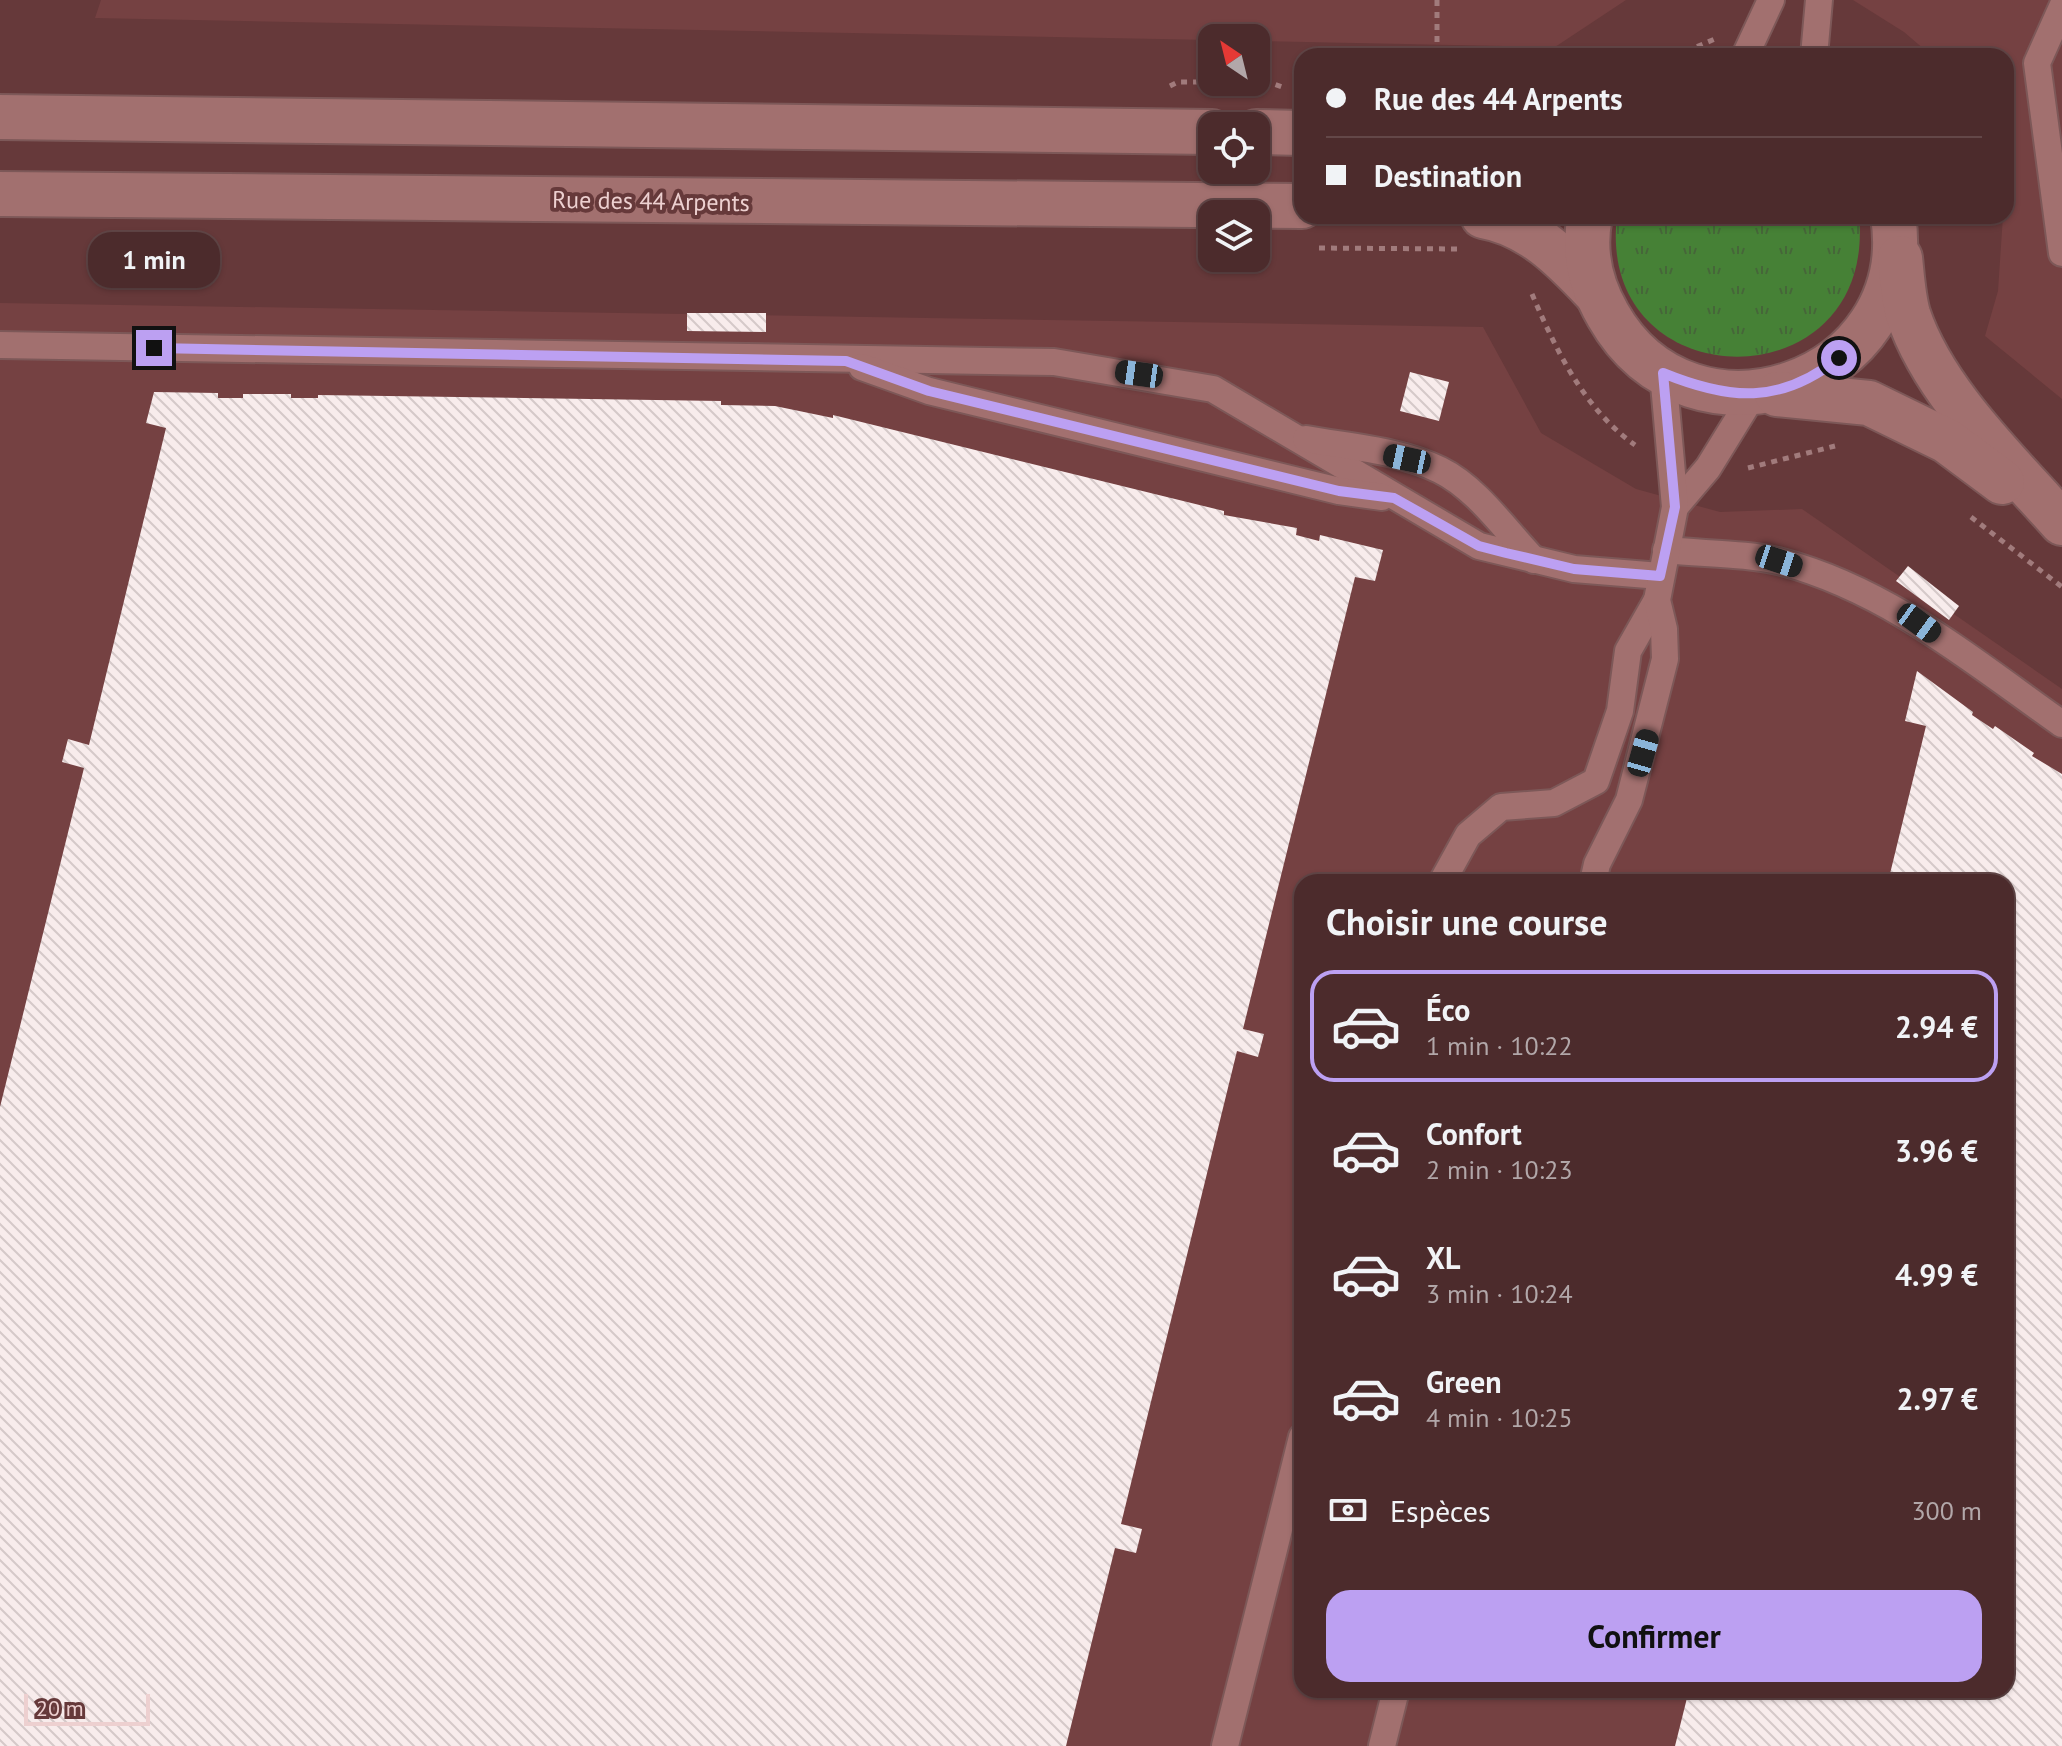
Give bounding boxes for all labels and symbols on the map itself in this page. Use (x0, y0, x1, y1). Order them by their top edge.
north arrow (1198, 24, 1270, 96)
street label: Rue des 44 Arpents (552, 184, 750, 218)
callout: 1 min (88, 232, 220, 288)
route end (136, 330, 172, 366)
route start (1821, 340, 1857, 376)
car (1114, 359, 1164, 389)
car (1381, 442, 1433, 476)
car (1752, 542, 1806, 580)
car (1893, 599, 1945, 647)
car (1625, 727, 1661, 779)
scale bar (24, 1690, 150, 1726)

